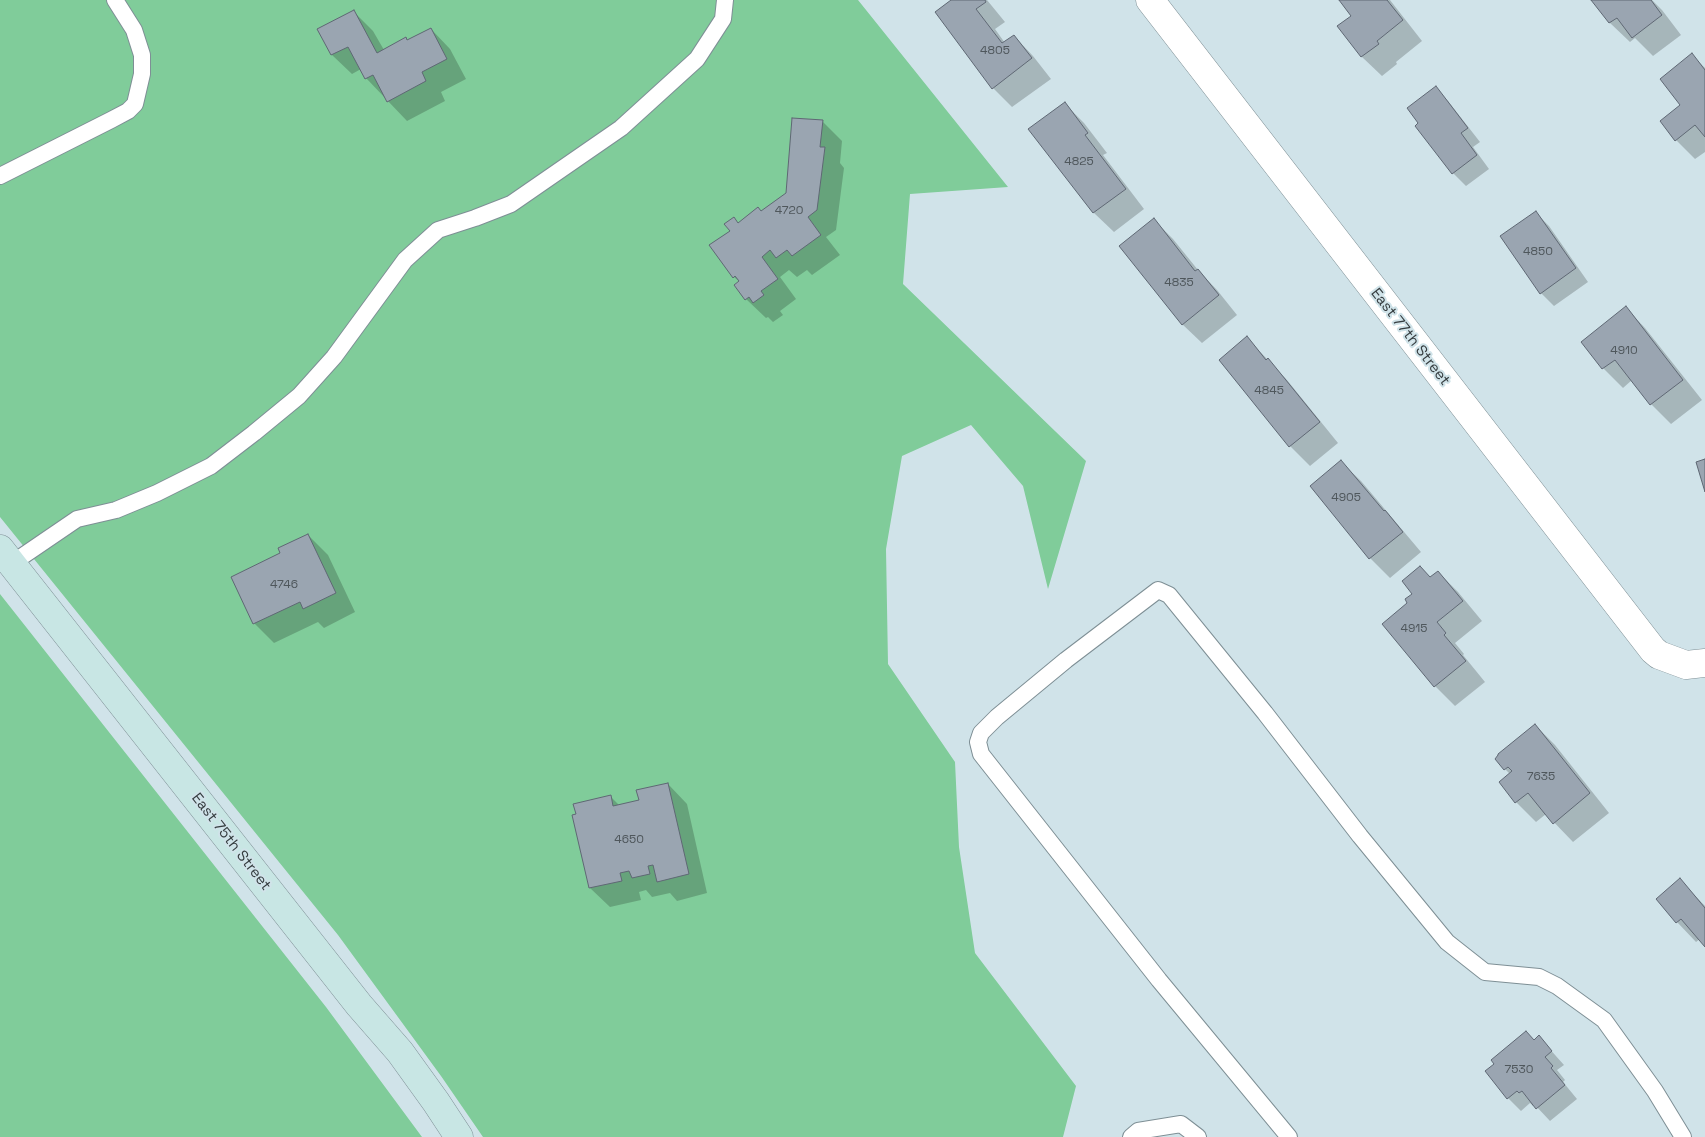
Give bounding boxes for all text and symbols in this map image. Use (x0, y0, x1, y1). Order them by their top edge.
house number: 4805 (980, 44, 1010, 58)
house number: 4825 (1064, 155, 1094, 169)
house number: 4720 (775, 204, 803, 218)
house number: 4850 (1523, 245, 1553, 259)
house number: 4835 (1164, 276, 1194, 290)
street label: East 77th Street (1367, 285, 1453, 389)
house number: 4910 (1610, 344, 1638, 358)
house number: 4845 (1254, 384, 1284, 398)
house number: 4905 (1331, 491, 1361, 505)
house number: 4746 (270, 578, 298, 592)
house number: 4915 (1400, 622, 1428, 636)
house number: 7635 (1527, 770, 1555, 784)
street label: East 75th Street (187, 790, 275, 894)
house number: 4650 (614, 833, 644, 847)
house number: 7530 (1505, 1063, 1533, 1077)

